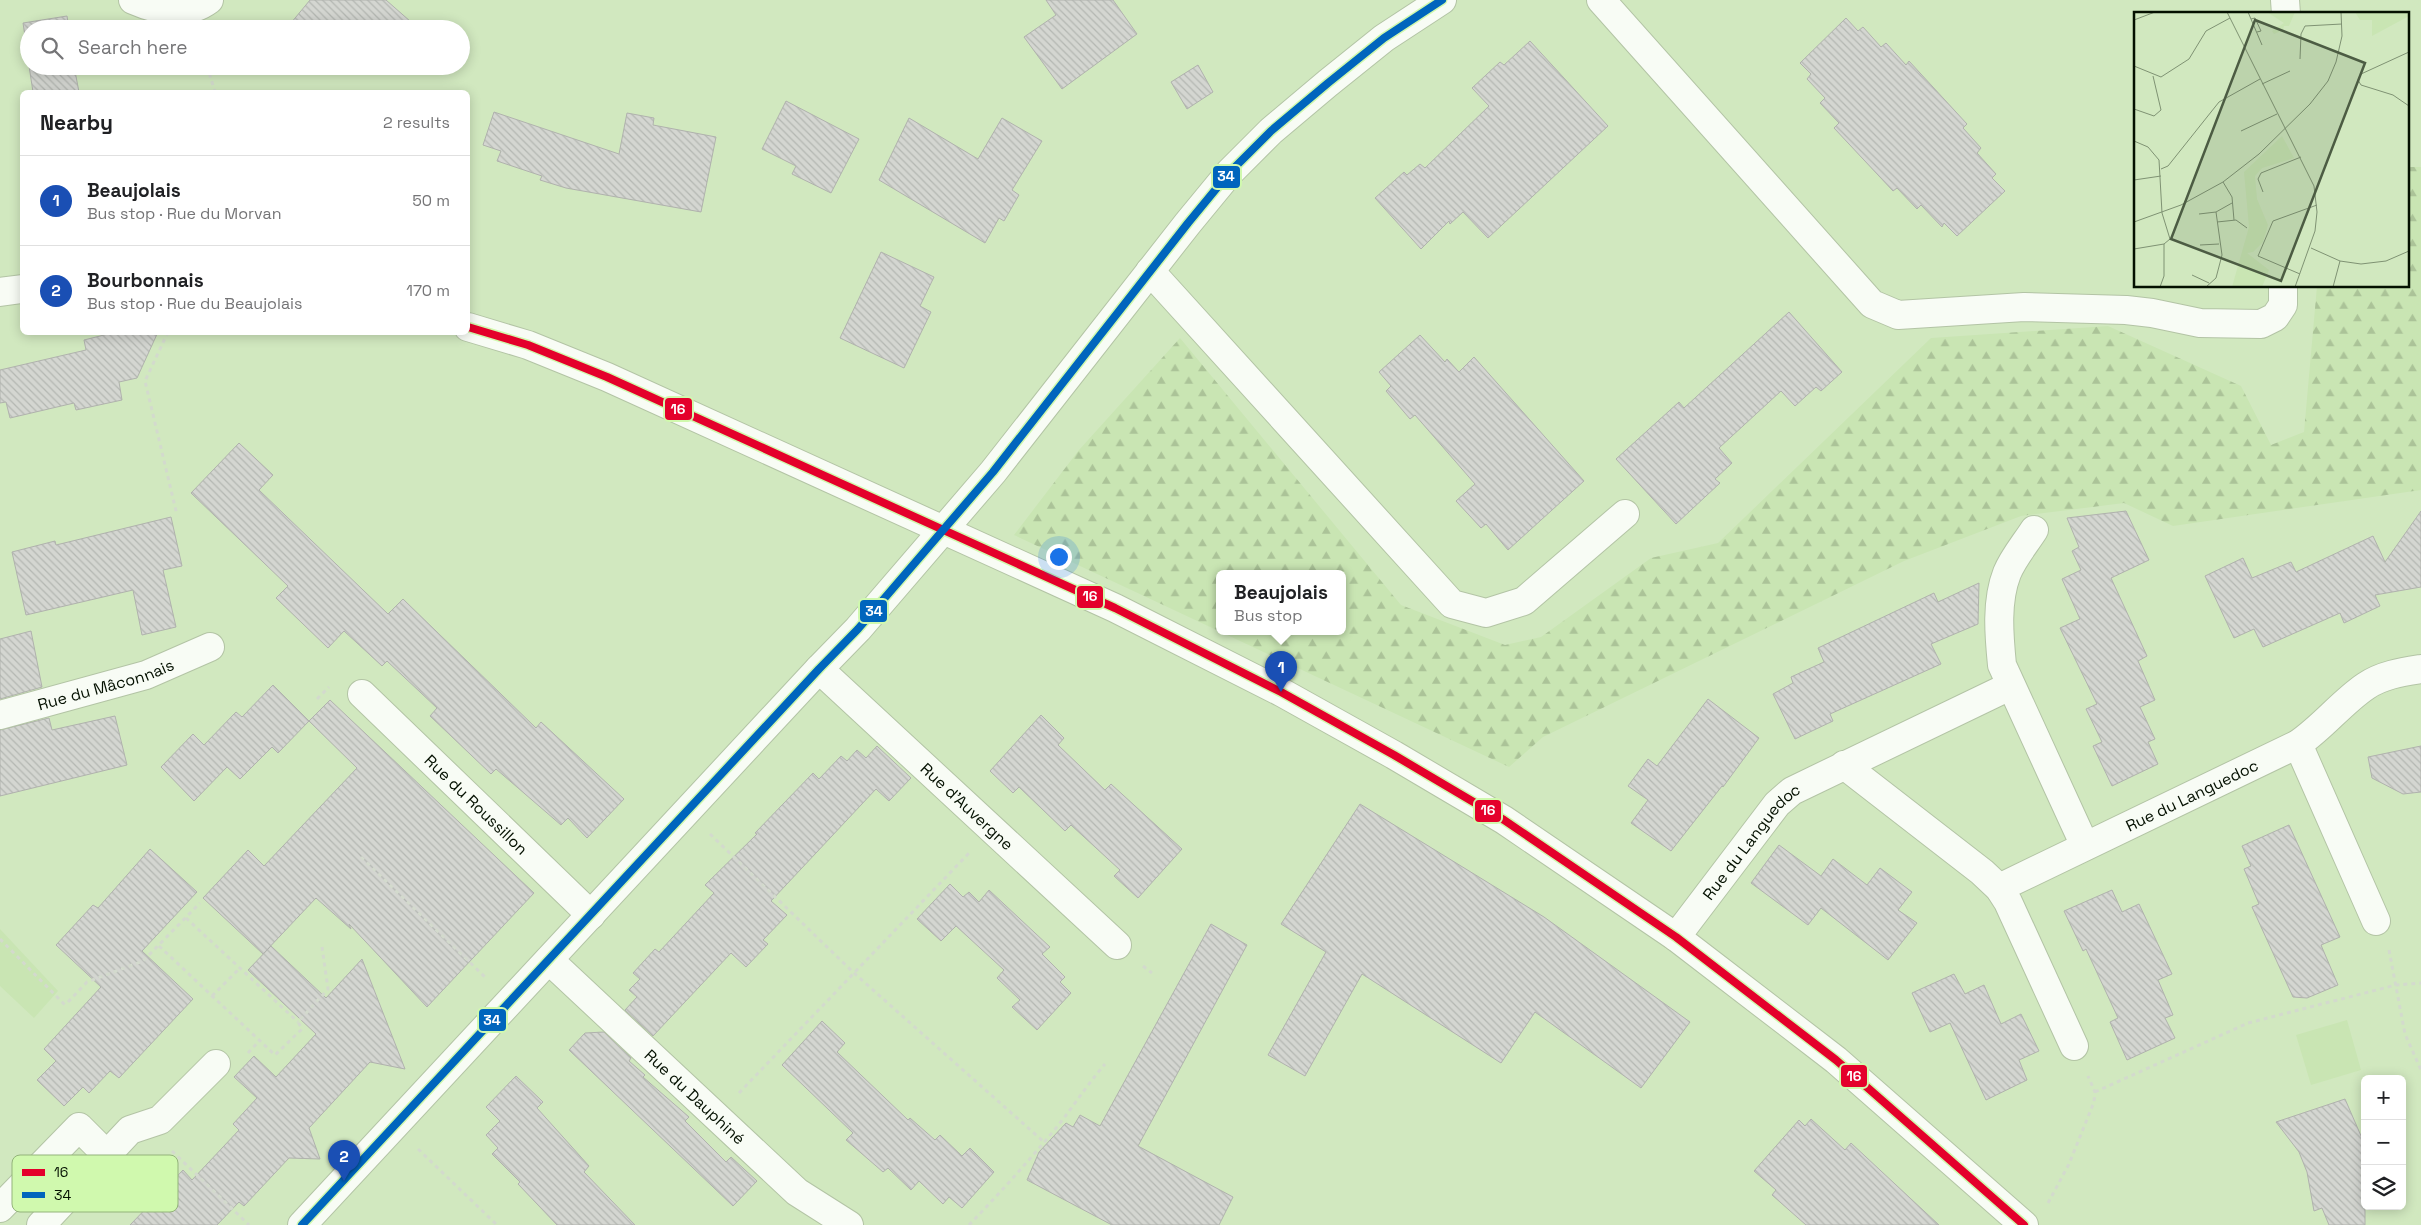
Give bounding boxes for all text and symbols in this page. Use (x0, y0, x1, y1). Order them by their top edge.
inset map (2134, 12, 2408, 288)
search box (20, 20, 470, 75)
icon: search (38, 34, 66, 62)
text: Search here (78, 35, 188, 60)
text: Nearby (40, 109, 113, 136)
text: 2 results (383, 112, 450, 133)
line badge: 34 (1212, 165, 1241, 189)
text: 34 (1217, 167, 1235, 185)
text: Beaujolais (87, 178, 181, 203)
text: 1 (52, 190, 60, 211)
text: 50 m (412, 190, 450, 211)
text: Bus stop · Rue du Morvan (87, 203, 281, 224)
text: Bourbonnais (87, 268, 204, 293)
text: 2 (51, 280, 61, 301)
text: 170 m (406, 280, 450, 301)
text: Bus stop · Rue du Beaujolais (87, 293, 302, 314)
line badge: 16 (664, 397, 693, 421)
text: 16 (671, 400, 686, 418)
your location (1046, 544, 1072, 570)
popup (1216, 570, 1346, 635)
text: Beaujolais (1234, 580, 1328, 605)
line badge: 16 (1076, 585, 1104, 609)
text: 16 (1083, 587, 1098, 605)
line badge: 34 (859, 599, 888, 623)
text: 34 (865, 602, 883, 620)
text: Bus stop (1234, 605, 1303, 626)
pin: 1 (1265, 651, 1297, 692)
street label: Rue du Mâconnais (35, 654, 177, 715)
street label: Rue du Roussillon (420, 750, 532, 860)
street label: Rue du Languedoc (2122, 755, 2262, 836)
street label: Rue d'Auvergne (916, 758, 1018, 855)
street label: Rue du Languedoc (1698, 779, 1804, 904)
line badge: 16 (1474, 799, 1502, 823)
text: 16 (1481, 801, 1496, 819)
line badge: 34 (478, 1008, 507, 1032)
text: 34 (483, 1011, 501, 1029)
street label: Rue du Dauphiné (640, 1045, 750, 1149)
line badge: 16 (1840, 1064, 1868, 1088)
text: 16 (1847, 1067, 1862, 1085)
map controls (2361, 1075, 2406, 1210)
button: + (2361, 1075, 2406, 1120)
button: − (2361, 1120, 2406, 1165)
pin: 2 (328, 1140, 360, 1181)
legend (12, 1155, 178, 1212)
text: 16 (54, 1163, 68, 1181)
button: layers (2361, 1165, 2406, 1210)
text: 34 (54, 1186, 71, 1204)

